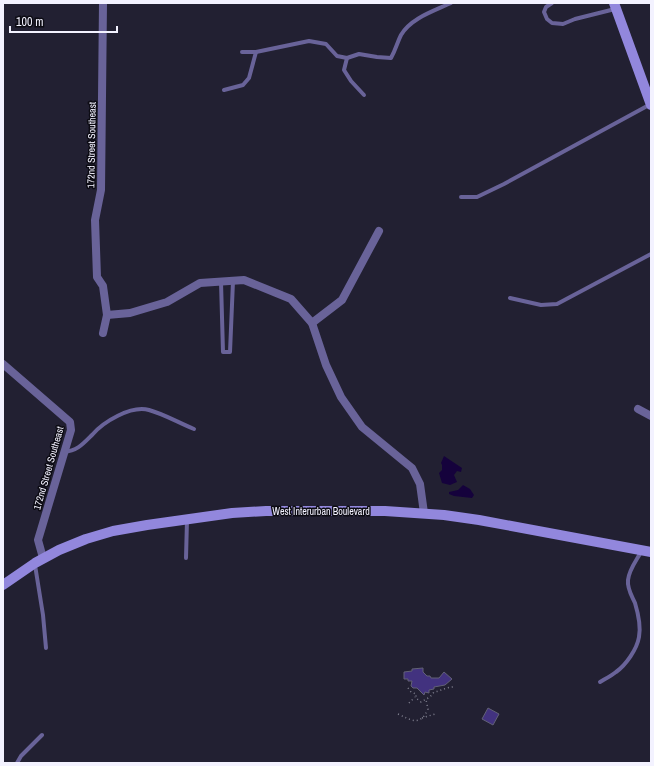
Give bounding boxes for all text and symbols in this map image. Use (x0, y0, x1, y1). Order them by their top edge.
scale bar (10, 8, 117, 34)
text: 100 m (16, 14, 43, 30)
street label: 172nd Street Southeast (84, 101, 99, 188)
street label: 172nd Street Southeast (30, 424, 67, 511)
street label: West Interurban Boulevard (272, 505, 370, 518)

